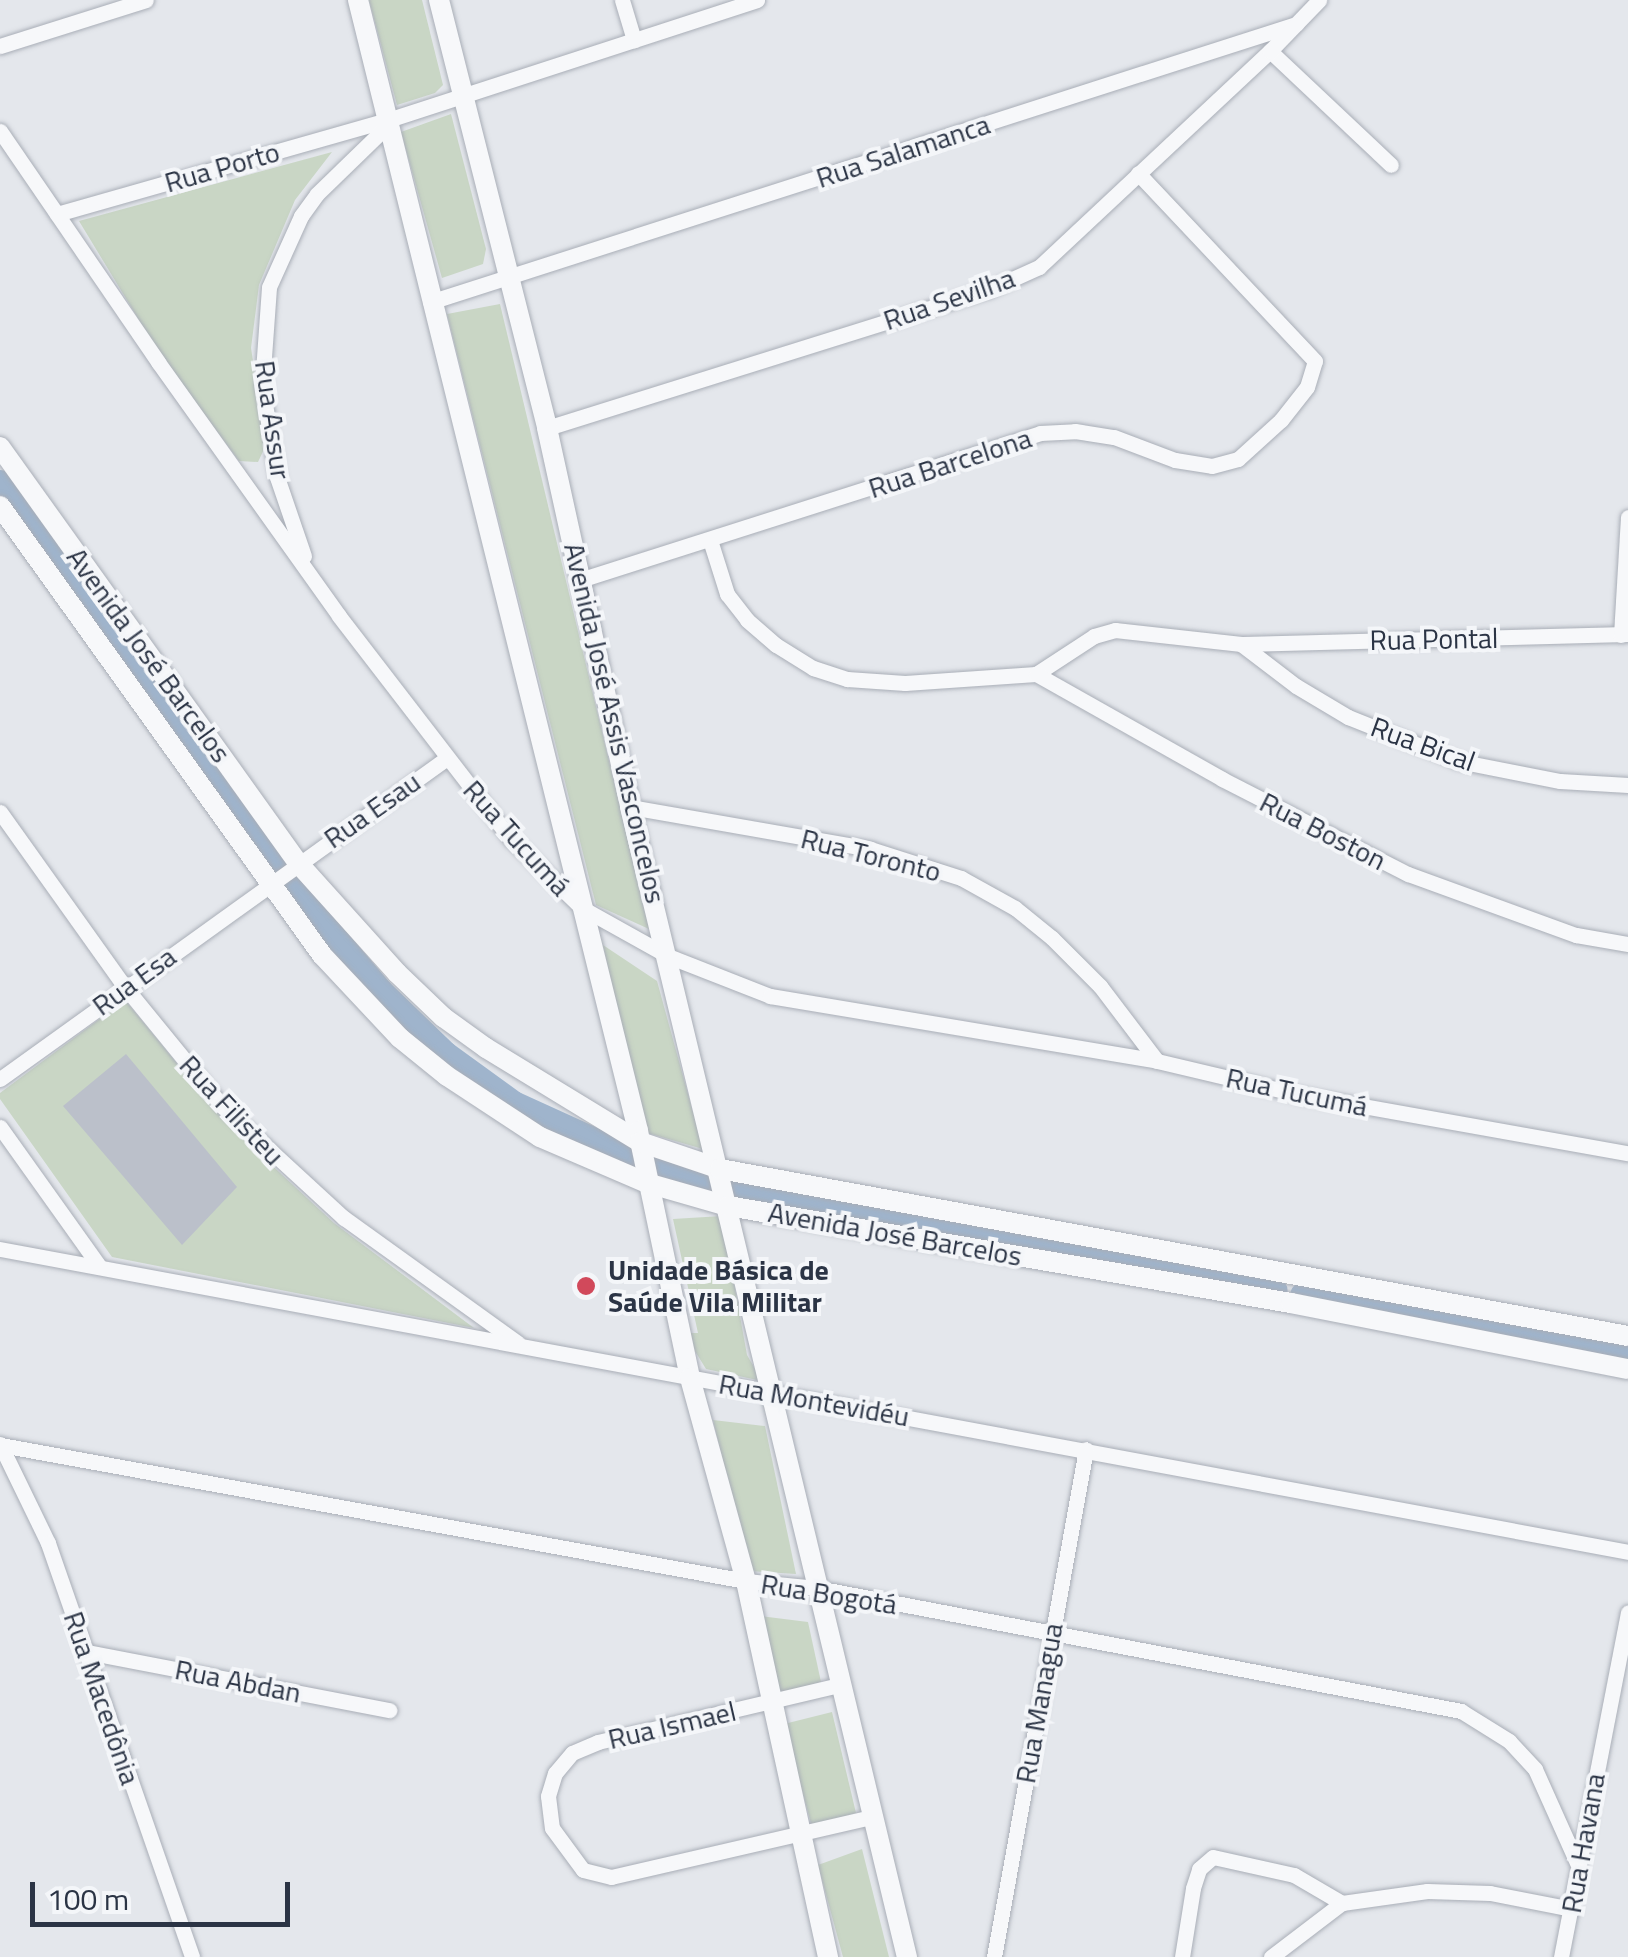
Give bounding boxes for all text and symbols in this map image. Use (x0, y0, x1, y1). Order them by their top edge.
street label: Rua Salamanca (812, 107, 994, 195)
street label: Rua Porto (161, 135, 283, 199)
street label: Rua Sevilha (879, 261, 1019, 337)
street label: Rua Assur (248, 358, 298, 482)
street label: Rua Barcelona (864, 421, 1036, 505)
street label: Avenida José Assis Vasconcelos (557, 540, 673, 906)
street label: Avenida José Barcelos (60, 541, 238, 769)
street label: Rua Pontal (1369, 621, 1499, 657)
street label: Rua Bical (1366, 710, 1480, 778)
street label: Rua Esau (317, 765, 427, 855)
street label: Rua Tucumá (456, 773, 578, 903)
street label: Rua Boston (1254, 785, 1392, 877)
street label: Rua Toronto (798, 821, 944, 889)
street label: Rua Esa (86, 940, 182, 1022)
street label: Rua Filisteu (173, 1048, 291, 1172)
street label: Rua Tucumá (1223, 1061, 1371, 1123)
street label: Avenida José Barcelos (766, 1195, 1024, 1273)
place label: Unidade Básica de Saúde Vila Militar (608, 1253, 829, 1319)
marker: Unidade Básica de Saúde Vila Militar (573, 1273, 599, 1299)
street label: Rua Montevidéu (716, 1367, 912, 1433)
street label: Rua Bogotá (759, 1567, 899, 1621)
street label: Rua Macedônia (57, 1607, 147, 1789)
street label: Rua Managua (1008, 1620, 1070, 1786)
street label: Rua Abdan (172, 1652, 304, 1710)
street label: Rua Ismael (605, 1694, 739, 1756)
street label: Rua Havana (1554, 1770, 1612, 1916)
scale bar (35, 1862, 295, 1924)
text: 100 m (47, 1876, 129, 1922)

